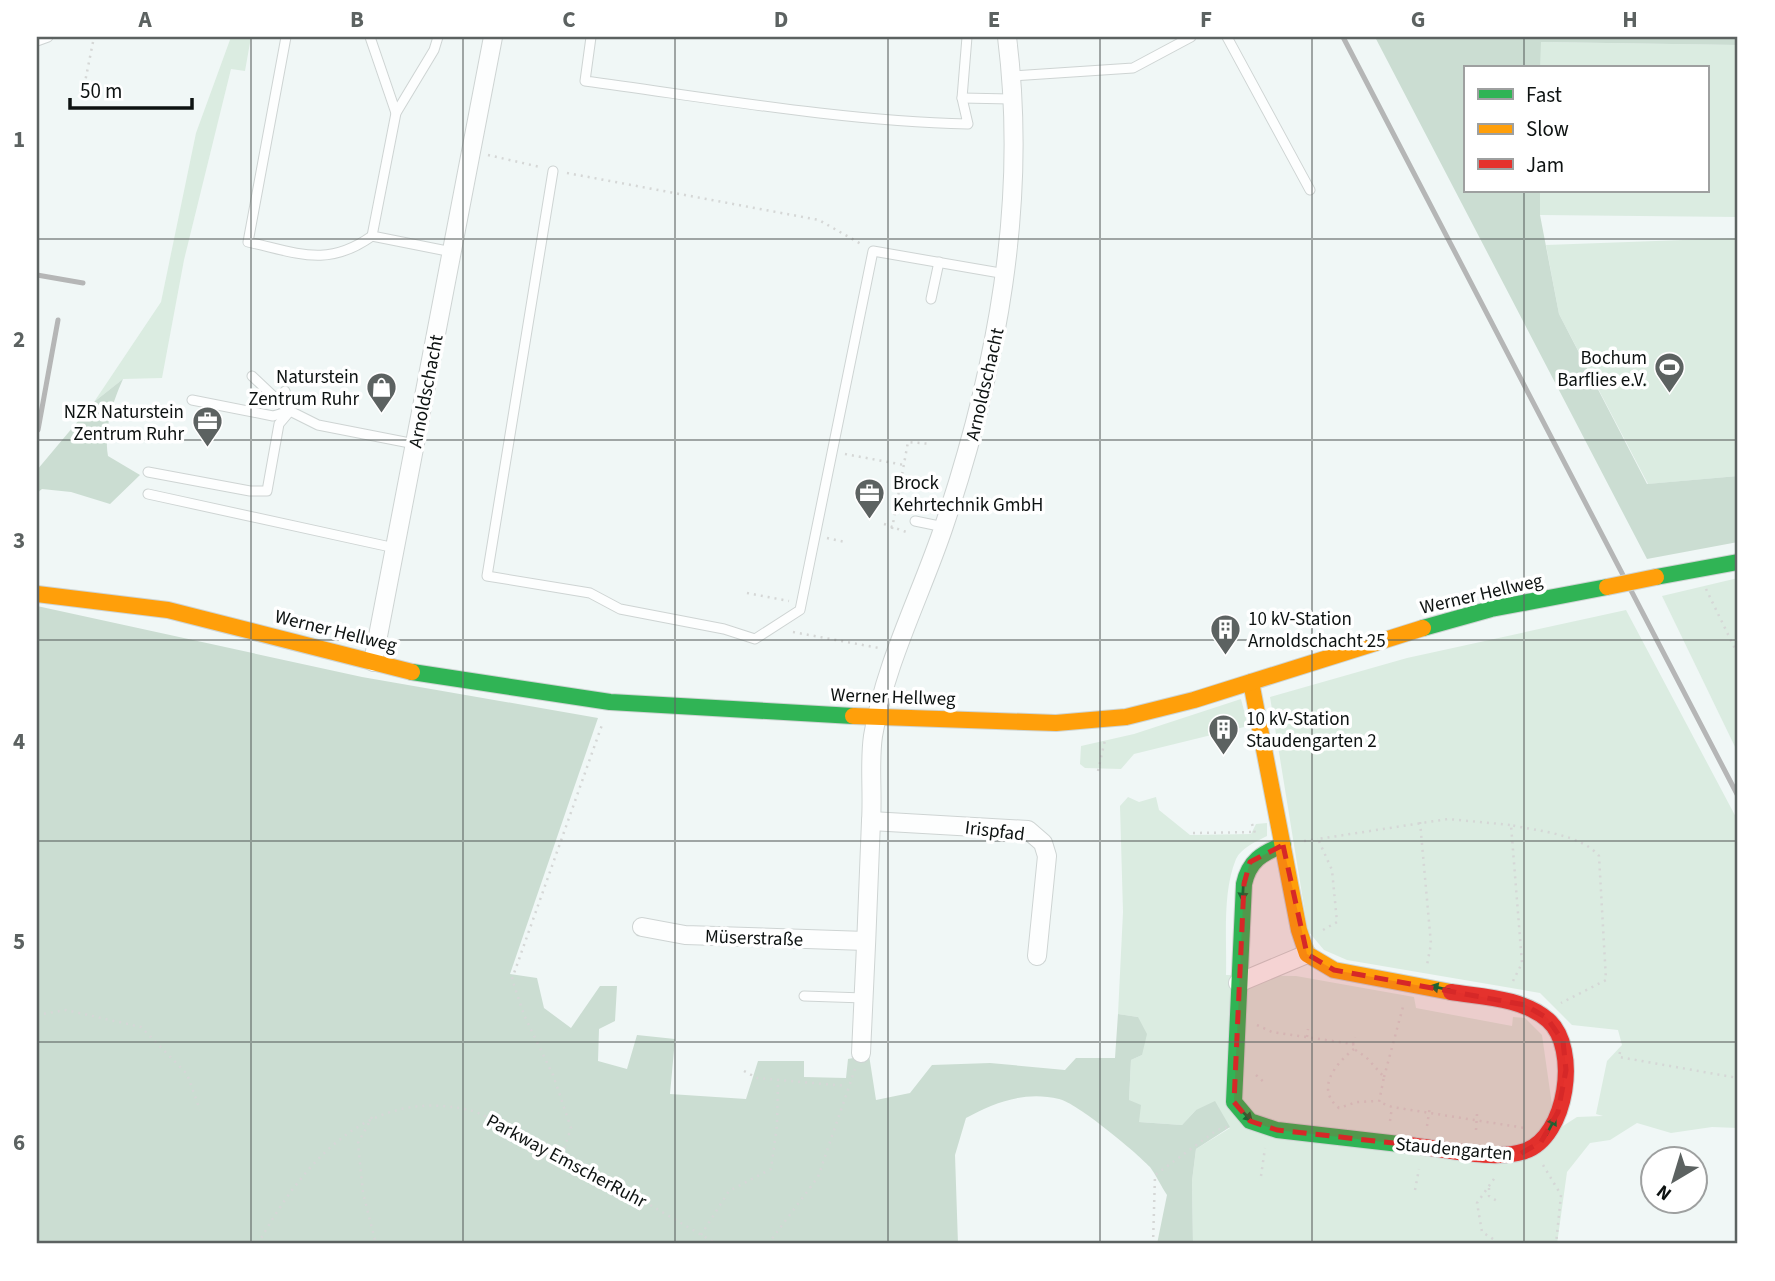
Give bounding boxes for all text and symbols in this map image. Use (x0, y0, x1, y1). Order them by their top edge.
text: A (137, 3, 152, 36)
text: B (350, 3, 364, 36)
text: C (562, 3, 576, 36)
text: D (774, 3, 788, 36)
text: E (988, 3, 1000, 36)
text: F (1200, 3, 1212, 36)
text: G (1411, 3, 1425, 36)
text: H (1622, 3, 1638, 36)
scale bar (70, 66, 192, 110)
legend (1464, 66, 1708, 192)
text: 50 m (80, 76, 122, 106)
text: Fast (1526, 80, 1562, 110)
text: Slow (1526, 114, 1569, 144)
text: 1 (13, 123, 25, 156)
text: Jam (1526, 150, 1564, 180)
text: 2 (13, 323, 25, 356)
street label: Arnoldschacht (959, 325, 1012, 443)
street label: Arnoldschacht (402, 332, 451, 450)
place label: Bochum Barflies e.V. (1557, 345, 1647, 394)
sports icon: Bochum Barflies e.V. (1653, 351, 1687, 395)
place label: Naturstein Zentrum Ruhr (248, 364, 359, 413)
shop icon: Naturstein Zentrum Ruhr (365, 370, 399, 414)
place label: NZR Naturstein Zentrum Ruhr (64, 399, 184, 448)
office icon: NZR Naturstein Zentrum Ruhr (190, 405, 224, 449)
place label: Brock Kehrtechnik GmbH (893, 470, 1043, 519)
office icon: Brock Kehrtechnik GmbH (853, 476, 887, 520)
text: 3 (13, 524, 25, 557)
street label: Werner Hellweg (1417, 567, 1546, 622)
street label: Werner Hellweg (272, 603, 400, 660)
place label: 10 kV-Station Arnoldschacht 25 (1248, 606, 1386, 655)
building icon: 10 kV-Station Arnoldschacht 25 (1208, 612, 1242, 656)
street label: Werner Hellweg (830, 682, 956, 713)
place label: 10 kV-Station Staudengarten 2 (1246, 706, 1377, 755)
building icon: 10 kV-Station Staudengarten 2 (1206, 712, 1240, 756)
text: 4 (13, 725, 25, 758)
street label: Irispfad (963, 814, 1026, 849)
one-way arrow (1238, 881, 1249, 903)
street label: Müserstraße (704, 923, 803, 954)
text: 5 (13, 925, 25, 958)
one-way arrow (1429, 983, 1451, 994)
one-way arrow (1236, 1105, 1252, 1122)
street label: Parkway EmscherRuhr (481, 1108, 652, 1215)
one-way arrow (1545, 1116, 1557, 1135)
text: 6 (13, 1126, 25, 1159)
street label: Staudengarten (1394, 1131, 1514, 1168)
north arrow (1638, 1144, 1708, 1214)
text: N (1651, 1178, 1678, 1207)

